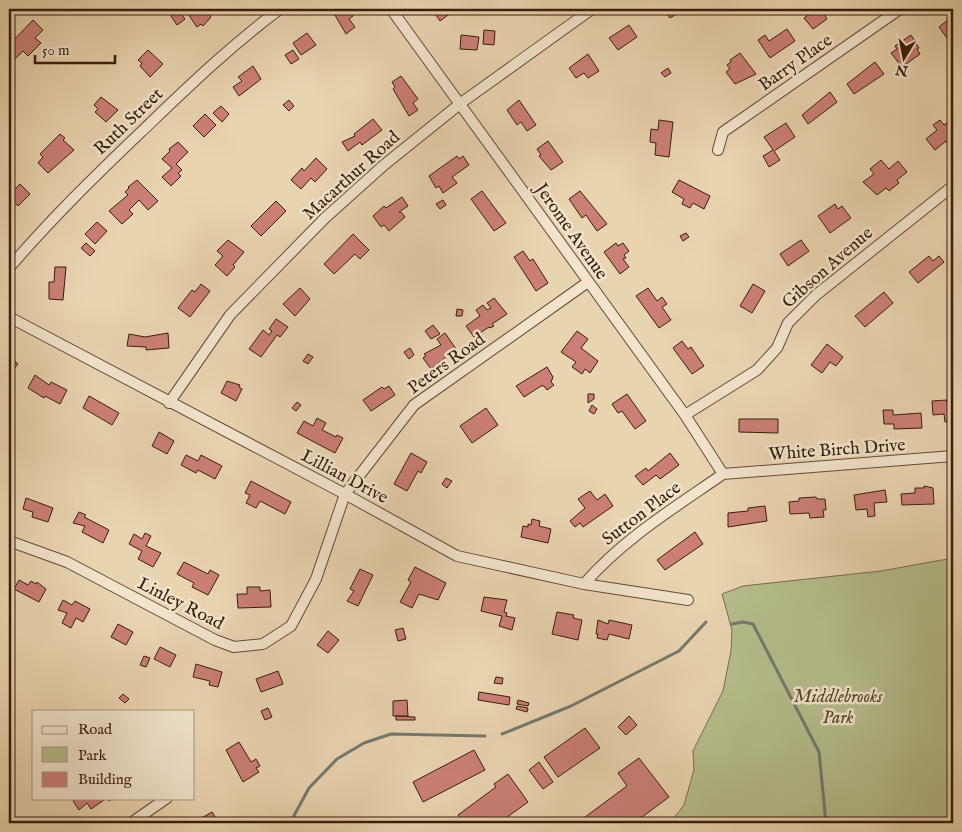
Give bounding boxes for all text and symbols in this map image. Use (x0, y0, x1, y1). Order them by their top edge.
street label: Barry Place (755, 29, 837, 97)
scale bar (35, 32, 115, 64)
north arrow (880, 32, 930, 82)
text: 50 m (42, 41, 70, 60)
text: N (894, 60, 910, 80)
street label: Ruth Street (90, 83, 168, 161)
street label: Macarthur Road (299, 126, 406, 226)
street label: Jerome Avenue (528, 178, 612, 285)
street label: Gibson Avenue (778, 222, 878, 314)
street label: Peters Road (404, 328, 491, 400)
street label: White Birch Drive (768, 434, 906, 467)
street label: Lillian Drive (297, 445, 392, 510)
street label: Sutton Place (598, 477, 686, 551)
street label: Linley Road (133, 573, 228, 636)
park label: Middlebrooks Park (794, 686, 883, 730)
legend (32, 710, 195, 800)
text: Road (78, 720, 113, 739)
text: Park (78, 746, 108, 765)
text: Building (78, 770, 133, 789)

